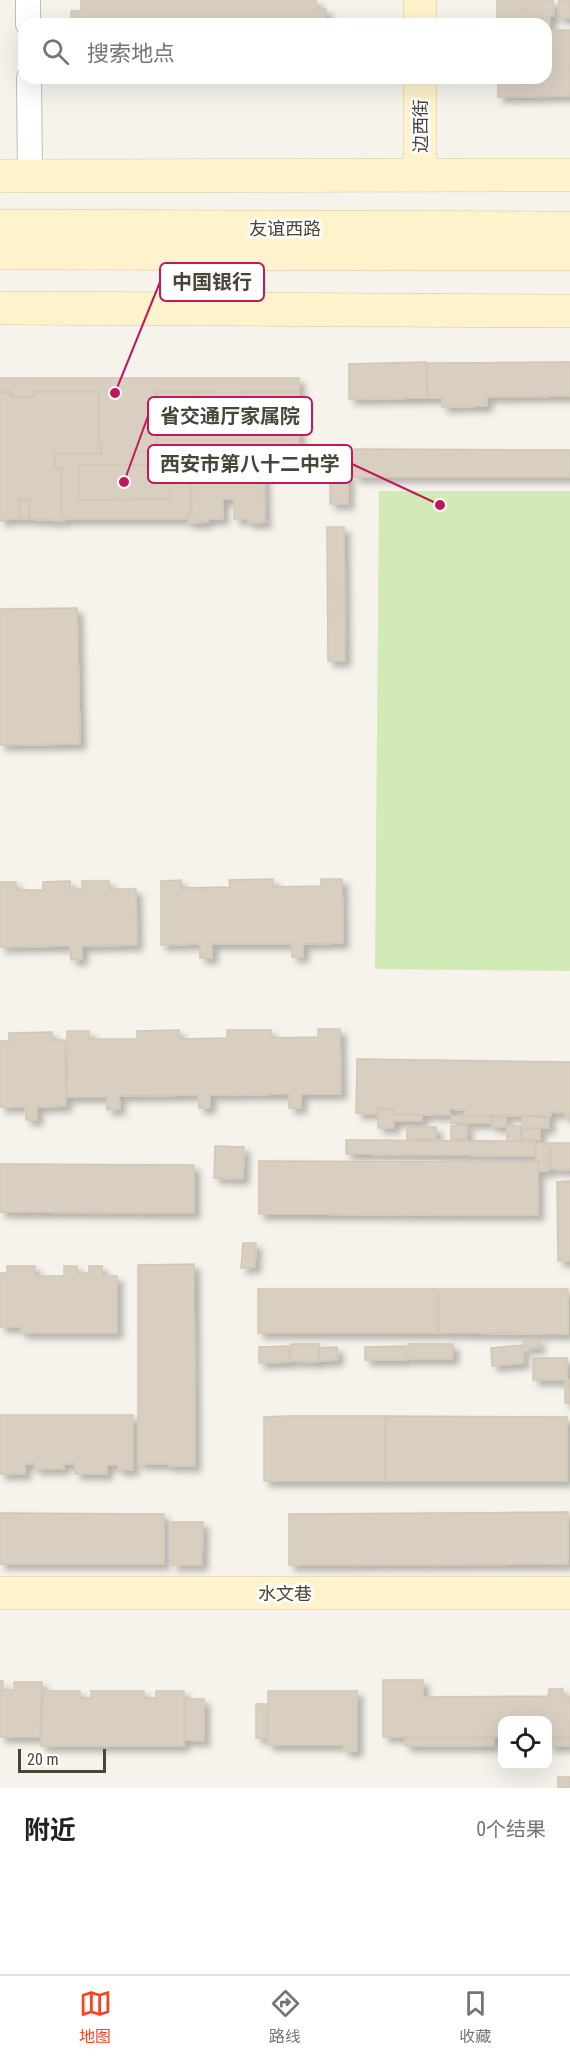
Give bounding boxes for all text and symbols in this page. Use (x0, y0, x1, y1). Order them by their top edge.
search box (18, 18, 552, 84)
icon: search (39, 35, 72, 68)
text: 搜索地点 (87, 41, 175, 66)
street label: 边西街 (410, 99, 431, 153)
street label: 友谊西路 (249, 218, 321, 239)
callout: 中国银行 (160, 263, 264, 301)
text: 中国银行 (172, 270, 252, 294)
callout: 省交通厅家属院 (148, 397, 312, 435)
text: 省交通厅家属院 (160, 404, 300, 428)
callout: 西安市第八十二中学 (148, 445, 352, 483)
text: 西安市第八十二中学 (160, 452, 340, 476)
street label: 水文巷 (258, 1583, 312, 1604)
map controls (498, 1716, 552, 1770)
button: locate (498, 1716, 552, 1770)
scale bar (18, 1746, 106, 1774)
text: 20 m (27, 1750, 59, 1769)
text: 附近 (24, 1815, 76, 1845)
text: 0个结果 (476, 1817, 546, 1841)
tab: 地图 (79, 1987, 112, 2047)
tab: 路线 (269, 1987, 302, 2047)
tab: 收藏 (459, 1987, 492, 2047)

